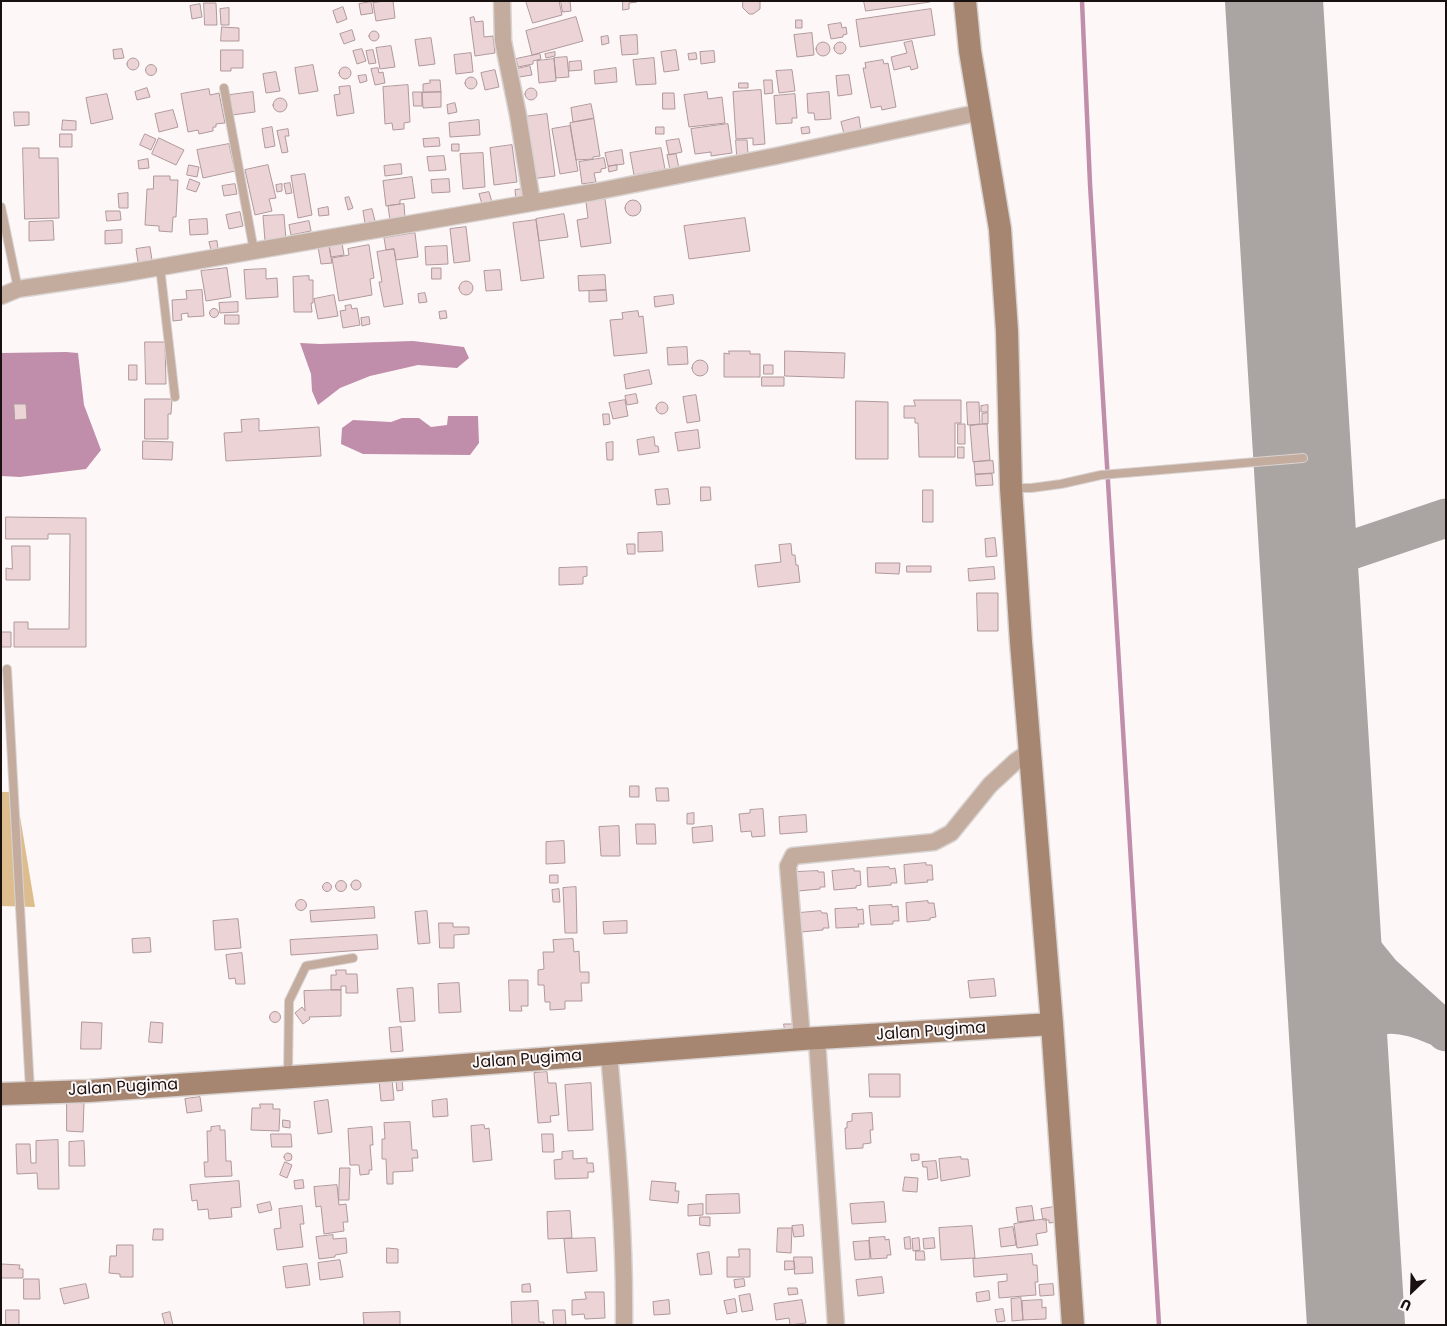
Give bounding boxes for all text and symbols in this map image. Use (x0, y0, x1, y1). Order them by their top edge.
street label: Jalan Pugima (875, 1019, 987, 1045)
street label: Jalan Pugima (471, 1047, 583, 1073)
street label: Jalan Pugima (68, 1076, 178, 1100)
north arrow (1387, 1266, 1437, 1316)
text: U (1397, 1294, 1414, 1316)

